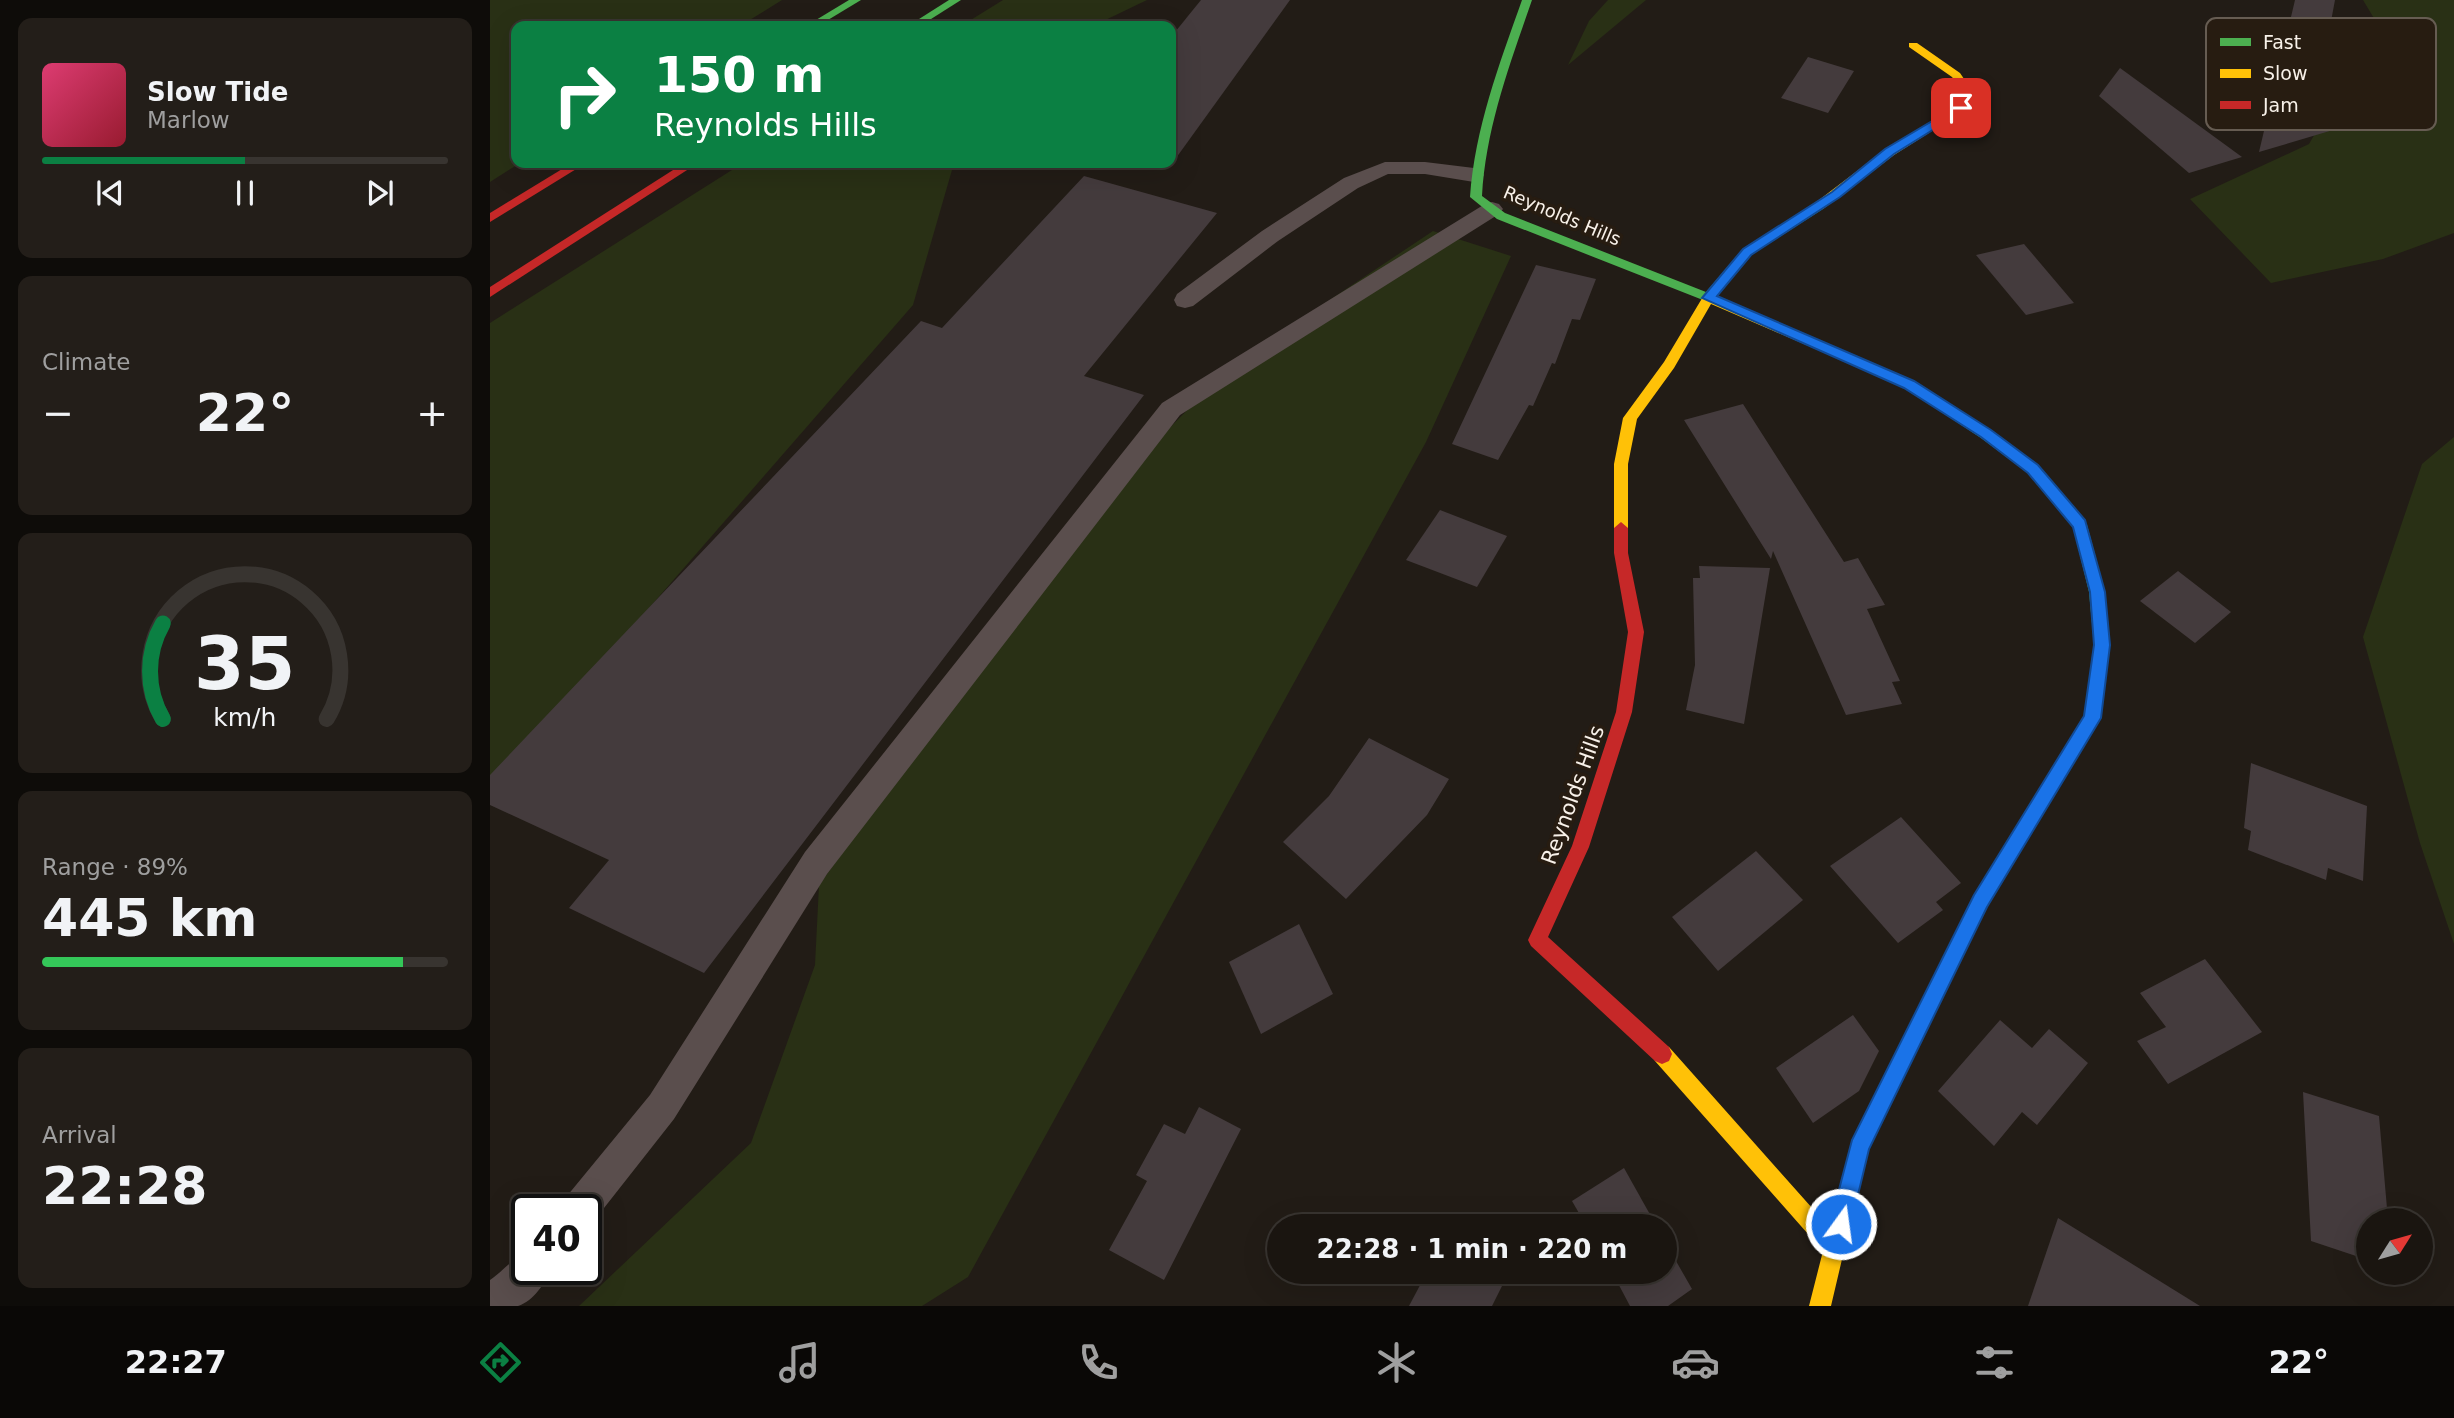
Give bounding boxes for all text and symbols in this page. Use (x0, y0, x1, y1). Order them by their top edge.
legend (2206, 18, 2436, 130)
text: Fast (2263, 31, 2301, 53)
text: 150 m (654, 47, 824, 104)
icon: right (539, 49, 630, 140)
text: Slow (2263, 62, 2308, 84)
text: Slow Tide (147, 77, 288, 107)
pin (1931, 78, 1991, 138)
icon: arrive (1942, 89, 1980, 127)
text: Jam (2262, 94, 2299, 116)
text: Reynolds Hills (654, 106, 877, 144)
text: Marlow (147, 107, 230, 133)
icon: previous (91, 174, 129, 212)
icon: pause (226, 174, 264, 212)
icon: next (361, 174, 399, 212)
street label: Reynolds Hills (1500, 181, 1624, 250)
text: Climate (42, 349, 131, 375)
text: 22° (196, 383, 294, 443)
text: − (42, 391, 74, 435)
text: + (416, 391, 448, 435)
text: 35 (194, 621, 296, 706)
text: km/h (213, 703, 277, 732)
street label: Reynolds Hills (1537, 722, 1609, 868)
text: Range · 89% (42, 854, 188, 880)
text: 445 km (42, 888, 257, 948)
text: Arrival (42, 1122, 117, 1148)
text: 22:28 (42, 1156, 208, 1216)
position arrow (1804, 1187, 1878, 1261)
speed limit sign: 40 (511, 1194, 602, 1285)
north arrow (2356, 1208, 2432, 1284)
map controls (2356, 1208, 2433, 1285)
text: 22:28 · 1 min · 220 m (1317, 1234, 1627, 1264)
icon: directions (476, 1338, 525, 1387)
icon: music (775, 1338, 824, 1387)
icon: phone (1074, 1338, 1123, 1387)
icon: climate (1372, 1338, 1421, 1387)
icon: car (1671, 1338, 1720, 1387)
icon: filters (1970, 1338, 2019, 1387)
text: 22:27 (125, 1343, 227, 1381)
text: 22° (2269, 1343, 2329, 1381)

